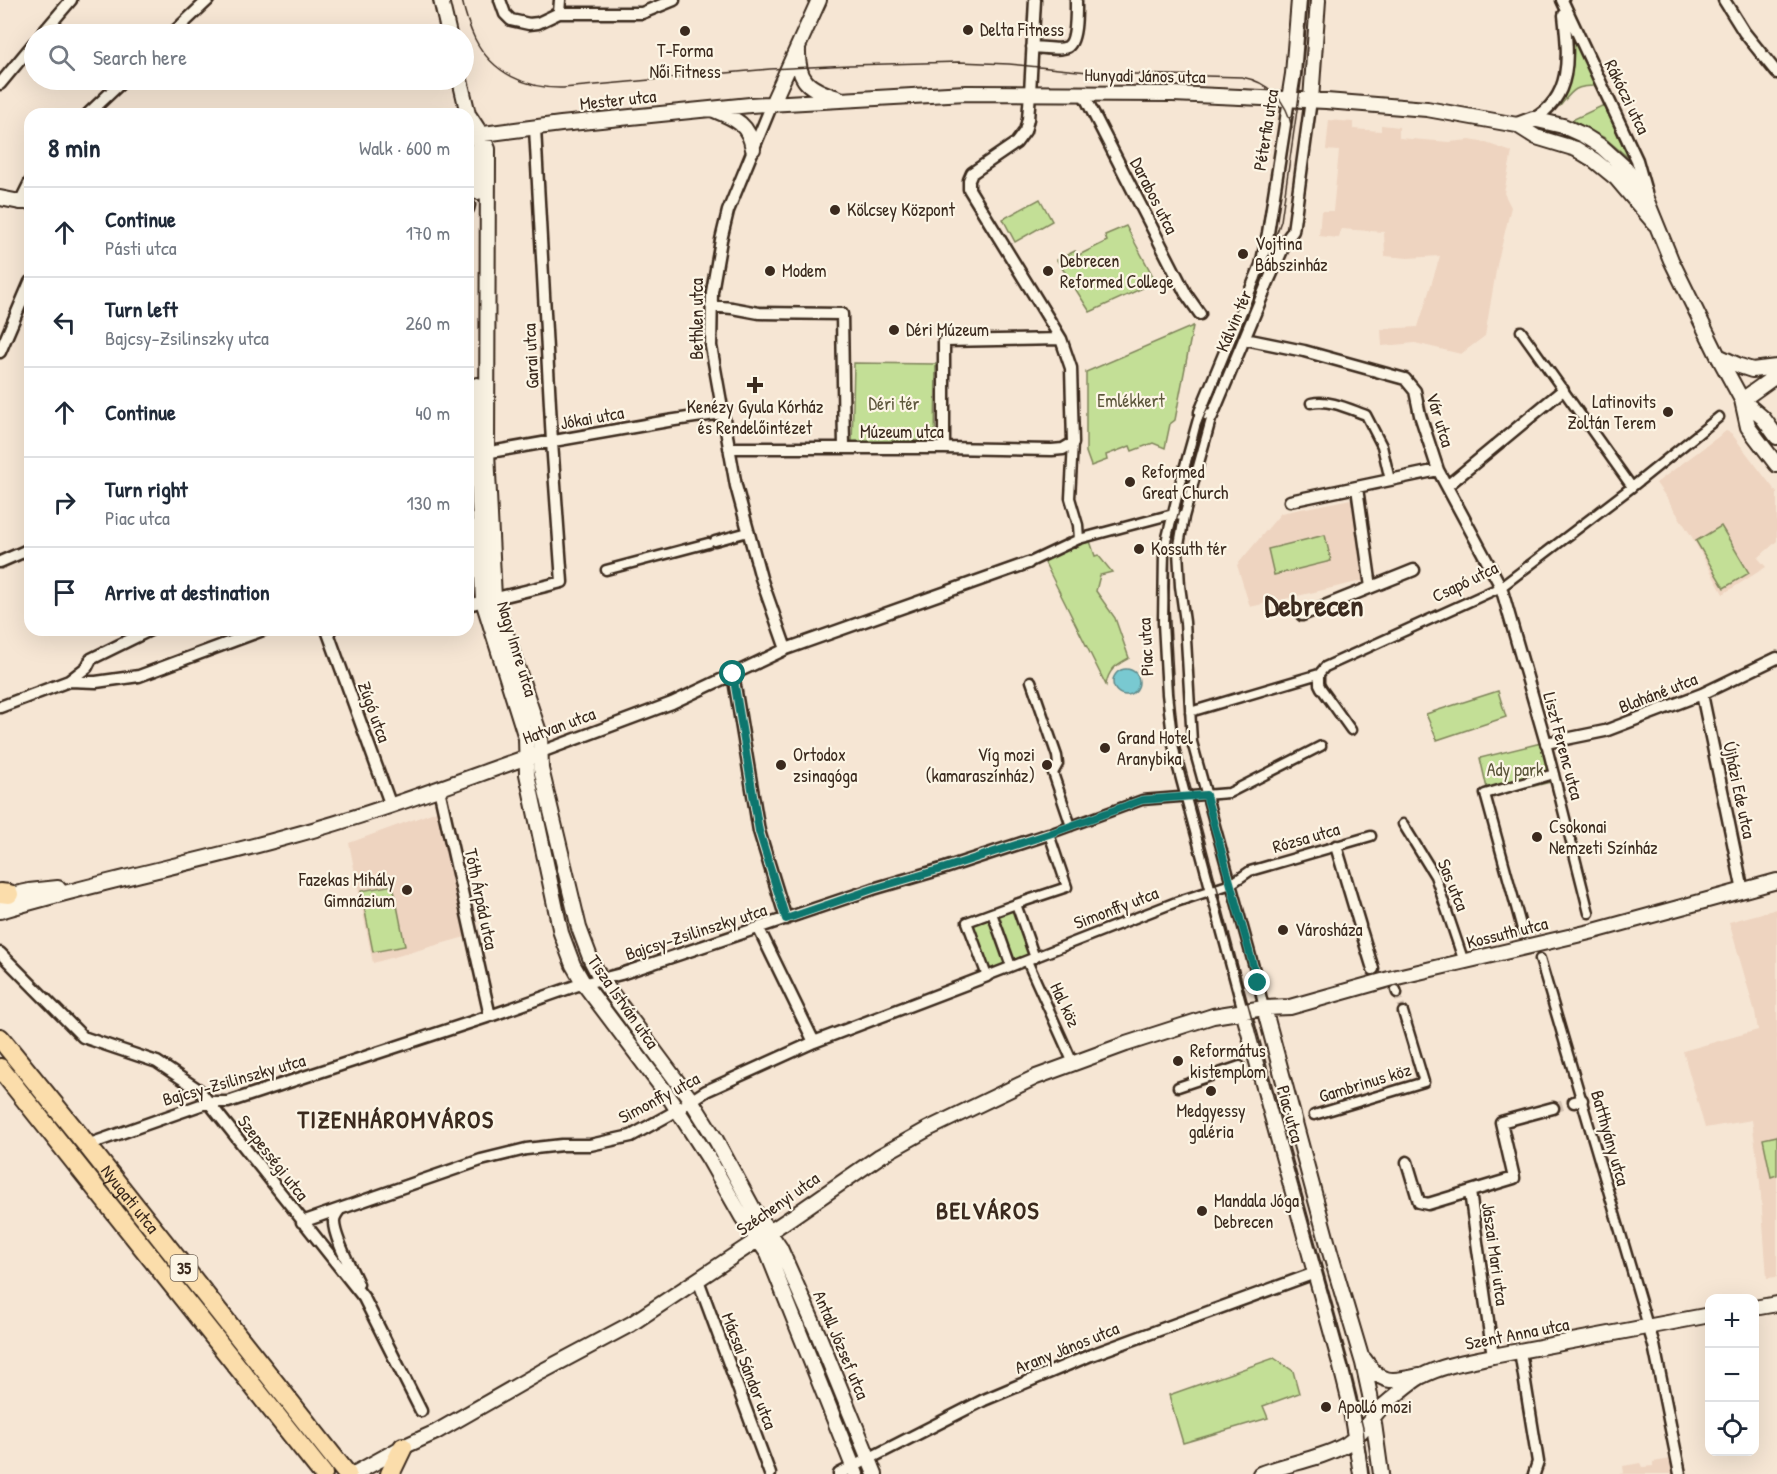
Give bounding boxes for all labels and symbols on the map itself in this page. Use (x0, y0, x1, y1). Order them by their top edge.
place label: Delta Fitness (980, 17, 1064, 42)
marker: Delta Fitness (961, 23, 975, 37)
marker: T-Forma Női Fitness (678, 24, 692, 38)
place label: T-Forma Női Fitness (649, 38, 721, 84)
street label: Rákóczi utca (1599, 55, 1656, 138)
street label: Hunyadi János utca (1084, 62, 1206, 89)
street label: Mester utca (579, 83, 657, 116)
street label: Péterfia utca (1247, 88, 1284, 172)
street label: Darabos utca (1125, 153, 1184, 238)
place label: Kölcsey Központ (847, 197, 956, 222)
marker: Kölcsey Központ (828, 203, 842, 217)
place label: Vojtina Bábszinház (1255, 231, 1328, 277)
marker: Vojtina Bábszinház (1236, 247, 1250, 261)
place label: Debrecen Reformed College (1060, 248, 1174, 294)
place label: Modem (782, 258, 826, 283)
marker: Modem (763, 264, 777, 278)
marker: Debrecen Reformed College (1041, 264, 1055, 278)
street label: Bethlen utca (684, 278, 709, 360)
street label: Kálvin tér (1209, 286, 1258, 356)
place label: Déri Múzeum (906, 317, 989, 342)
street label: Garai utca (516, 323, 545, 389)
marker: Déri Múzeum (887, 323, 901, 337)
marker: Kenézy Gyula Kórház és Rendelőintézet (746, 376, 764, 394)
park label: Emlékkert (1097, 388, 1165, 413)
place label: Latinovits Zoltán Terem (1567, 389, 1656, 435)
street label: Vár utca (1420, 390, 1461, 450)
park label: Déri tér (868, 391, 920, 416)
place label: Kenézy Gyula Kórház és Rendelőintézet (687, 394, 824, 440)
street label: Jókai utca (558, 400, 626, 435)
marker: Latinovits Zoltán Terem (1661, 405, 1675, 419)
street label: Múzeum utca (860, 419, 944, 444)
place label: Reformed Great Church (1142, 459, 1229, 505)
marker: Reformed Great Church (1123, 475, 1137, 489)
place label: Kossuth tér (1151, 536, 1227, 561)
marker: Kossuth tér (1132, 542, 1146, 556)
street label: Csapó utca (1428, 555, 1502, 608)
district label: Debrecen (1264, 585, 1364, 625)
street label: Nagy Imre utca (491, 598, 544, 700)
street label: Piac utca (1131, 617, 1160, 677)
route start (719, 660, 745, 686)
street label: Blaháné utca (1615, 666, 1701, 719)
street label: Zúgó utca (352, 678, 397, 746)
street label: Liszt Ferenc utca (1537, 689, 1590, 802)
street label: Hatvan utca (519, 701, 599, 750)
place label: Grand Hotel Aranybika (1117, 725, 1193, 771)
street label: Újházi Ede utca (1717, 739, 1762, 841)
marker: Grand Hotel Aranybika (1098, 741, 1112, 755)
place label: Ortodox zsinagóga (793, 742, 857, 788)
place label: Víg mozi (kamaraszínház) (926, 742, 1035, 788)
park label: Ady park (1487, 757, 1544, 782)
marker: Ortodox zsinagóga (774, 758, 788, 772)
marker: Víg mozi (kamaraszínház) (1040, 758, 1054, 772)
place label: Csokonai Nemzeti Színház (1549, 814, 1658, 860)
street label: Rózsa utca (1269, 816, 1342, 859)
marker: Csokonai Nemzeti Színház (1530, 830, 1544, 844)
street label: Tóth Árpád utca (459, 846, 504, 952)
street label: Sas utca (1432, 855, 1475, 914)
place label: Fazekas Mihály Gimnázium (298, 867, 395, 913)
street label: Simonffy utca (1070, 880, 1162, 935)
marker: Fazekas Mihály Gimnázium (400, 883, 414, 897)
street label: Bajcsy-Zsilinszky utca (622, 897, 770, 966)
street label: Kossuth utca (1464, 910, 1550, 955)
place label: Városháza (1295, 917, 1363, 942)
marker: Városháza (1276, 923, 1290, 937)
street label: Tisza István utca (582, 950, 665, 1054)
route end (1244, 969, 1270, 995)
street label: Hal köz (1044, 978, 1087, 1032)
place label: Református kistemplom (1190, 1038, 1266, 1084)
street label: Bajcsy-Zsilinszky utca (160, 1047, 308, 1112)
marker: Református kistemplom (1171, 1054, 1185, 1068)
street label: Gambrinus köz (1316, 1057, 1414, 1108)
street label: Simonffy utca (614, 1066, 704, 1129)
street label: Piac utca (1271, 1082, 1310, 1145)
marker: Medgyessy galéria (1204, 1084, 1218, 1098)
street label: Batthyány utca (1585, 1087, 1636, 1188)
place label: Medgyessy galéria (1176, 1098, 1246, 1144)
district label: TIZENHÁROMVÁROS (297, 1103, 494, 1135)
street label: Szepességi utca (232, 1110, 315, 1206)
street label: Nyugati utca (95, 1159, 165, 1239)
street label: Széchenyi utca (731, 1166, 824, 1241)
place label: Mandala Jóga Debrecen (1214, 1188, 1299, 1234)
district label: BELVÁROS (936, 1194, 1040, 1226)
street label: Jászai Mari utca (1476, 1201, 1515, 1307)
marker: Mandala Jóga Debrecen (1195, 1204, 1209, 1218)
road number: 35 (170, 1255, 198, 1281)
street label: Antall József utca (807, 1287, 876, 1403)
street label: Mácsai Sándor utca (716, 1309, 783, 1433)
street label: Szent Anna utca (1463, 1311, 1571, 1356)
street label: Arany János utca (1011, 1315, 1123, 1380)
place label: Apolló mozi (1338, 1394, 1412, 1419)
marker: Apolló mozi (1319, 1400, 1333, 1414)

